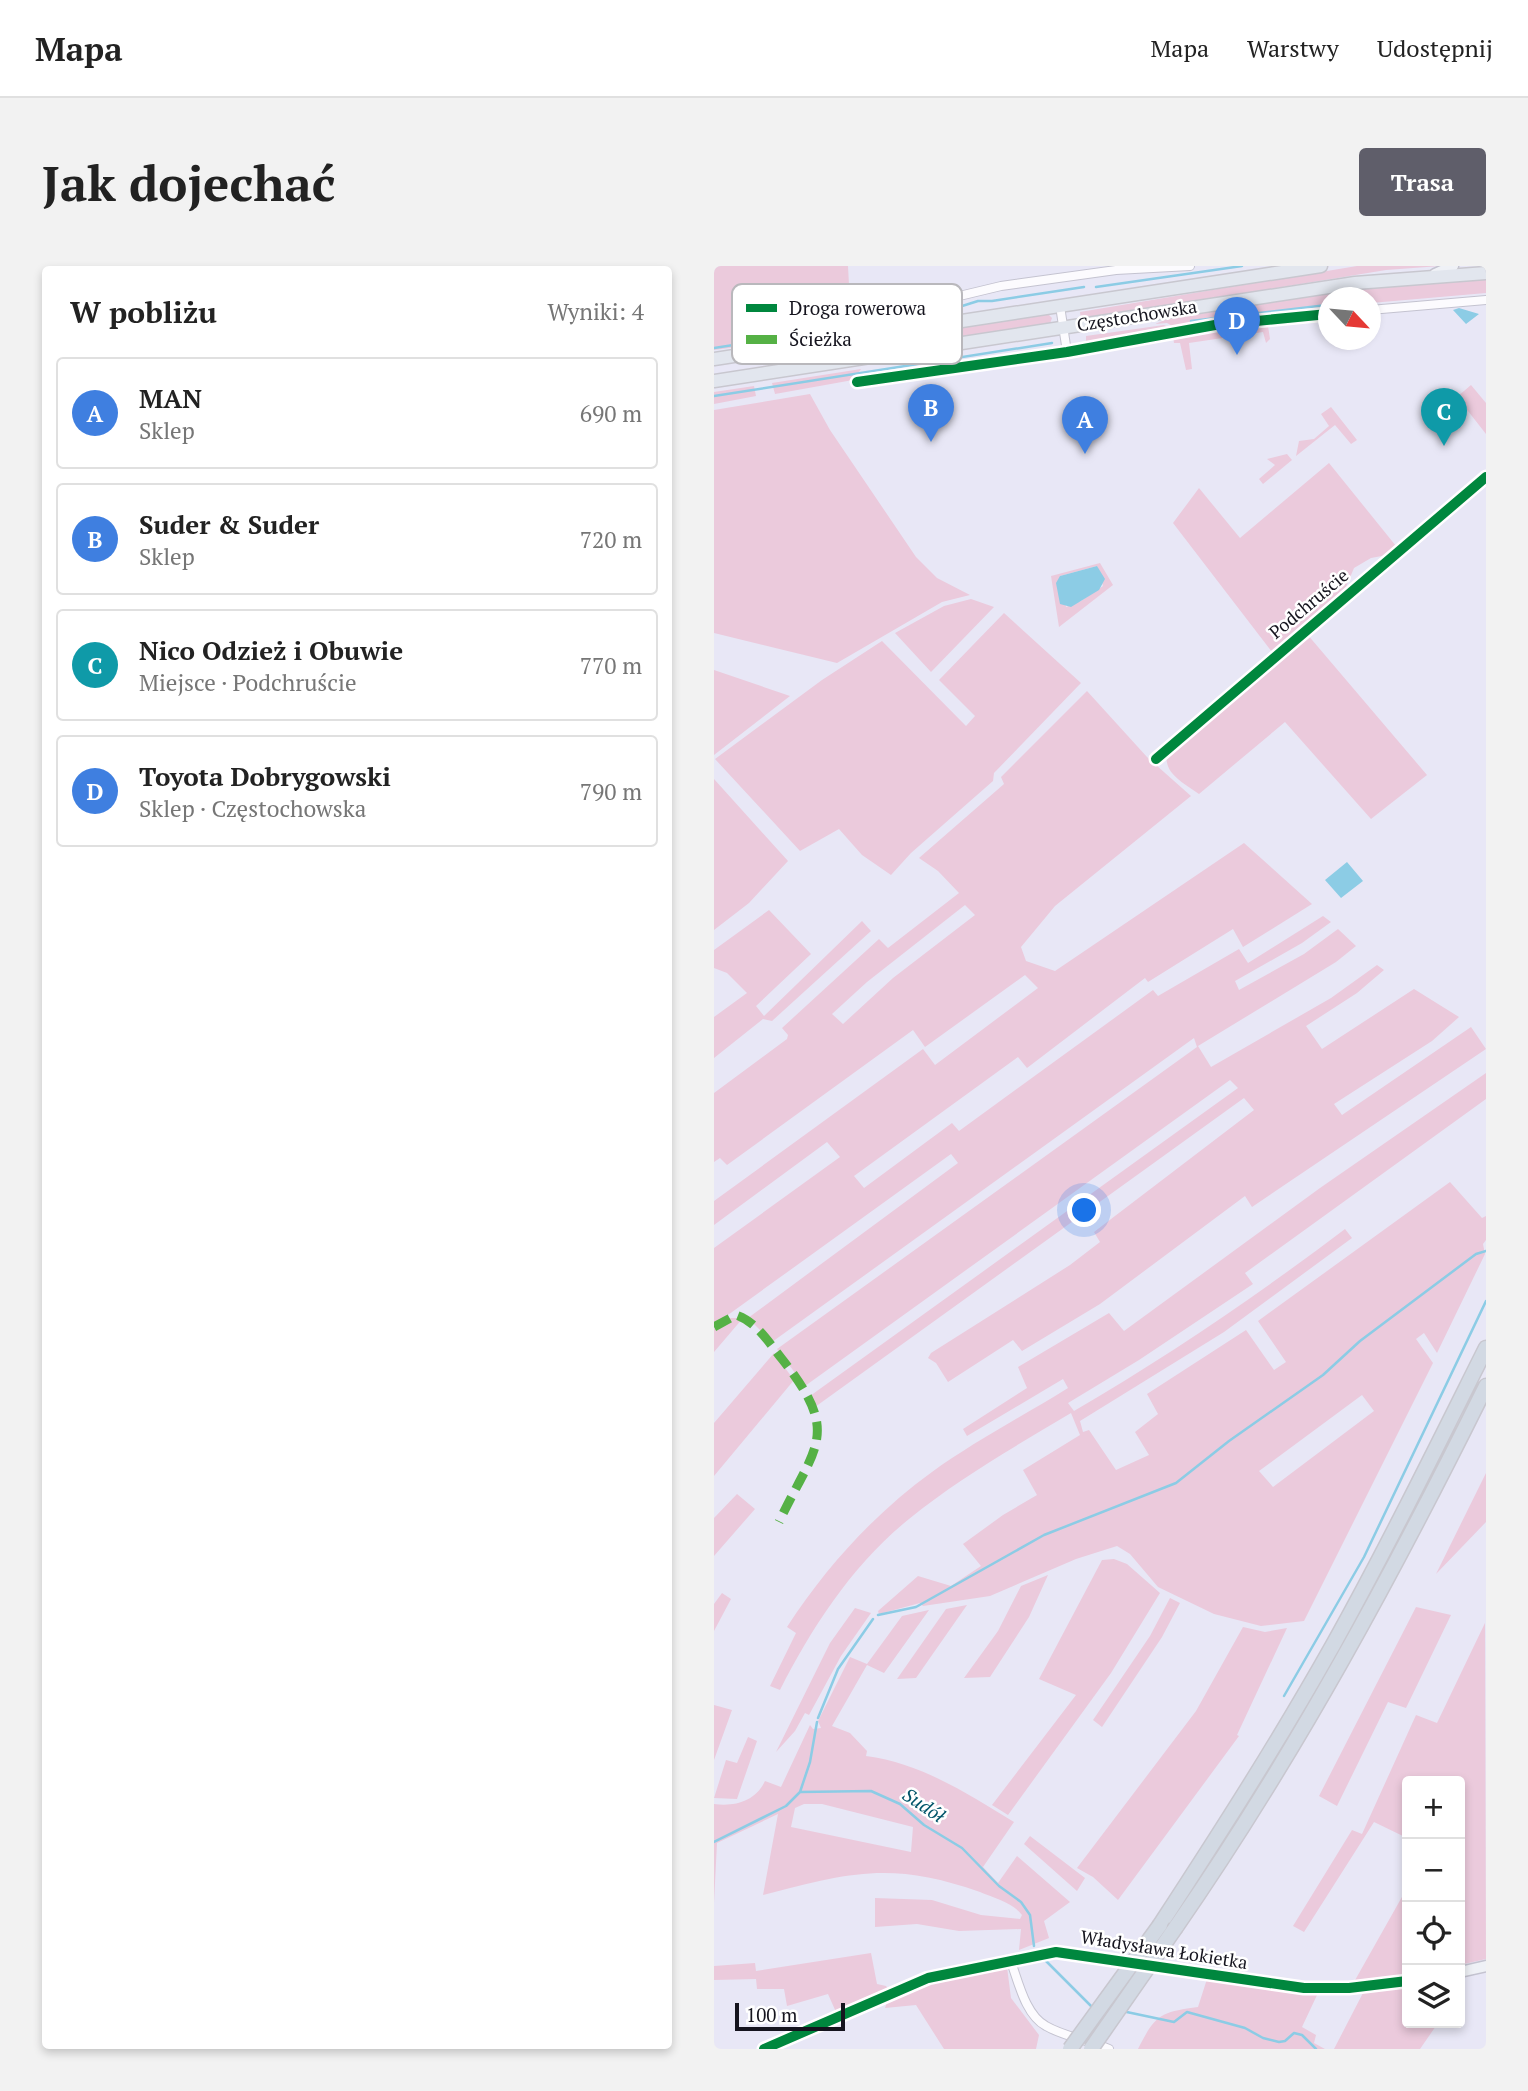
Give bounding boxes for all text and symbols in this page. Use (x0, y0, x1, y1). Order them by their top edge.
text: Mapa (35, 27, 123, 70)
text: Mapa (1150, 32, 1209, 64)
text: Warstwy (1247, 32, 1339, 64)
text: Udostępnij (1377, 32, 1493, 64)
button: Trasa (1359, 148, 1486, 216)
text: Jak dojechać (42, 150, 336, 215)
legend (732, 284, 962, 364)
north arrow (1318, 287, 1381, 350)
text: W pobliżu (70, 292, 217, 332)
street label: Częstochowska (1075, 294, 1199, 336)
text: Droga rowerowa (789, 295, 927, 320)
text: Wyniki: 4 (547, 296, 644, 327)
pin: D (1214, 297, 1260, 355)
text: Ścieżka (789, 326, 852, 351)
text: MAN (139, 381, 202, 415)
pin: B (908, 384, 954, 442)
pin: C (1421, 388, 1467, 446)
pin: A (1062, 396, 1108, 454)
text: A (87, 398, 103, 429)
text: 690 m (580, 398, 642, 429)
text: Sklep (139, 415, 195, 446)
text: Suder & Suder (139, 507, 319, 541)
text: B (88, 524, 102, 555)
text: 720 m (580, 524, 642, 555)
text: Sklep (139, 541, 195, 572)
street label: Podchruście (1263, 563, 1353, 644)
text: Nico Odzież i Obuwie (139, 633, 403, 667)
text: C (88, 650, 103, 681)
text: 770 m (580, 650, 642, 681)
text: Miejsce · Podchruście (139, 667, 357, 698)
text: Toyota Dobrygowski (139, 759, 391, 793)
text: D (87, 776, 103, 807)
text: 790 m (580, 776, 642, 807)
text: Sklep · Częstochowska (139, 793, 366, 824)
your location (1067, 1193, 1101, 1227)
map controls (1402, 1776, 1465, 2028)
button: + (1402, 1776, 1465, 1839)
water label: Sudół (898, 1781, 951, 1828)
button: − (1402, 1839, 1465, 1902)
button: locate (1402, 1902, 1465, 1965)
street label: Władysława Łokietka (1079, 1924, 1249, 1974)
button: layers (1402, 1965, 1465, 2028)
scale bar (735, 2000, 845, 2032)
text: 100 m (746, 2002, 797, 2027)

